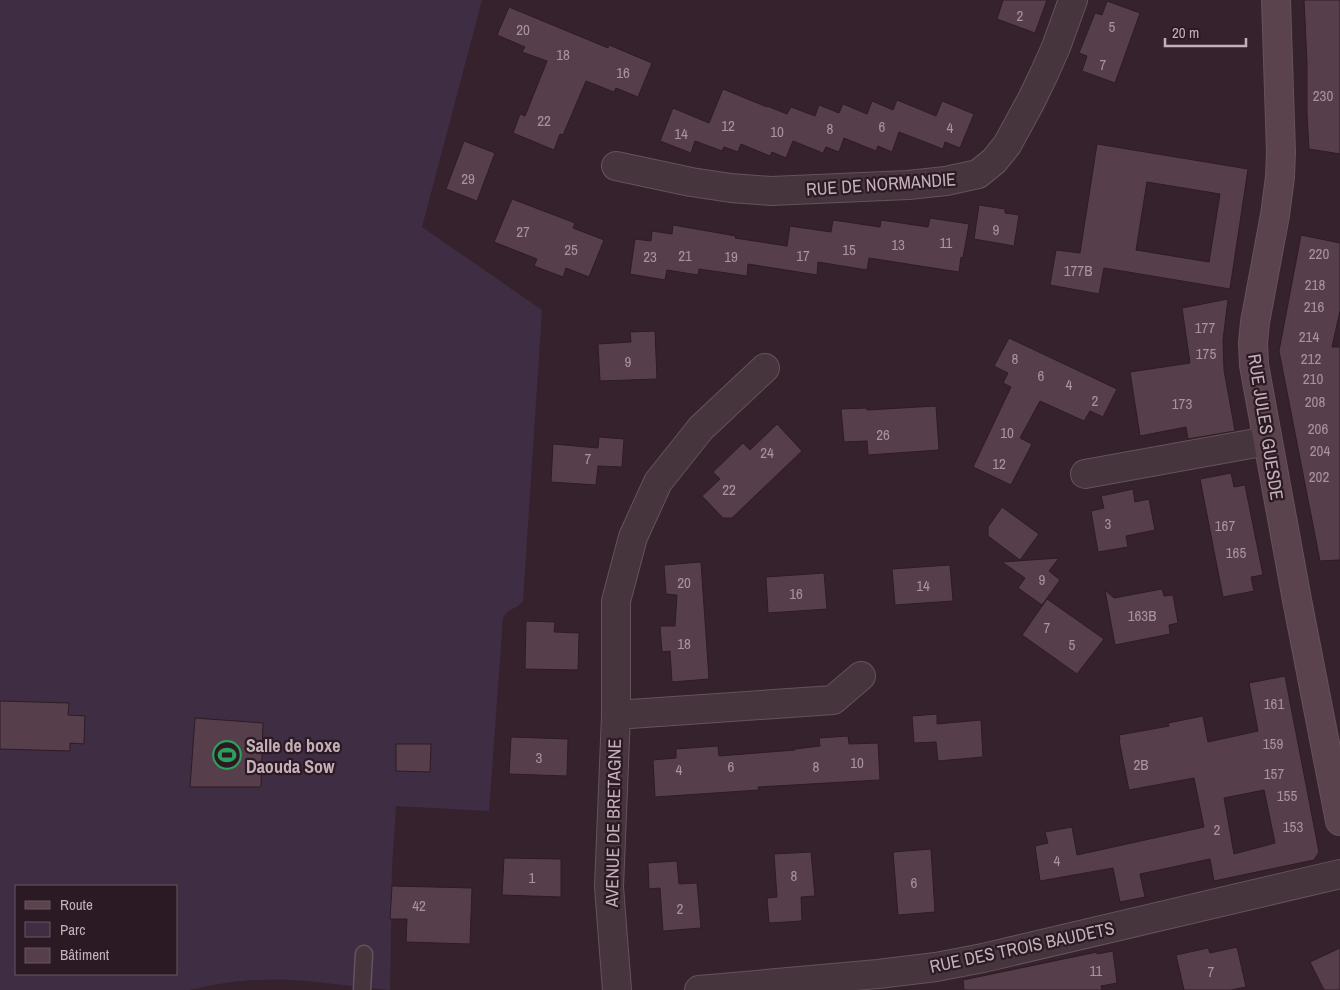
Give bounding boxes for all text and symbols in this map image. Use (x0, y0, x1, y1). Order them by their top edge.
house number: 2 (1017, 5, 1024, 26)
scale bar (1165, 15, 1246, 47)
house number: 5 (1109, 16, 1116, 37)
house number: 20 (516, 19, 530, 40)
text: 20 m (1172, 22, 1199, 43)
house number: 18 (556, 44, 570, 65)
house number: 7 (1100, 54, 1107, 75)
house number: 16 (616, 62, 630, 83)
house number: 230 (1313, 85, 1333, 106)
house number: 22 (537, 110, 551, 131)
house number: 12 (721, 115, 735, 136)
house number: 6 (879, 116, 886, 137)
house number: 4 (947, 117, 954, 138)
house number: 8 (827, 118, 834, 139)
house number: 10 (770, 121, 784, 142)
house number: 14 (674, 123, 688, 144)
street label: RUE DE NORMANDIE (805, 166, 957, 202)
house number: 29 (461, 168, 475, 189)
house number: 9 (993, 219, 1000, 240)
house number: 27 (516, 221, 530, 242)
house number: 11 (940, 232, 953, 253)
house number: 13 (891, 234, 905, 255)
house number: 25 (564, 239, 578, 260)
house number: 15 (842, 239, 856, 260)
house number: 220 (1309, 243, 1329, 264)
house number: 21 (678, 245, 692, 266)
house number: 17 (796, 245, 810, 266)
house number: 23 (643, 246, 657, 267)
house number: 19 (724, 246, 738, 267)
house number: 177B (1064, 260, 1092, 281)
house number: 218 (1305, 274, 1325, 295)
house number: 216 (1304, 296, 1324, 317)
house number: 177 (1195, 317, 1215, 338)
house number: 214 (1299, 326, 1319, 347)
house number: 175 (1196, 343, 1216, 364)
house number: 8 (1012, 348, 1019, 369)
house number: 212 (1301, 348, 1321, 369)
house number: 9 (625, 351, 632, 372)
street label: RUE JULES GUESDE (1242, 352, 1290, 502)
house number: 6 (1038, 365, 1045, 386)
house number: 210 (1303, 368, 1323, 389)
house number: 4 (1066, 374, 1073, 395)
house number: 2 (1092, 390, 1099, 411)
house number: 208 (1305, 391, 1325, 412)
house number: 173 (1172, 393, 1192, 414)
house number: 206 (1308, 418, 1328, 439)
house number: 10 (1000, 422, 1014, 443)
house number: 26 (876, 424, 890, 445)
house number: 204 (1310, 440, 1330, 461)
house number: 24 (760, 442, 774, 463)
house number: 7 (585, 448, 592, 469)
house number: 12 (992, 453, 1006, 474)
house number: 202 (1309, 466, 1329, 487)
house number: 22 (722, 479, 736, 500)
house number: 3 (1105, 513, 1112, 534)
house number: 167 (1215, 515, 1235, 536)
house number: 165 (1226, 542, 1246, 563)
house number: 9 (1039, 569, 1046, 590)
house number: 20 (677, 572, 691, 593)
house number: 14 (916, 575, 930, 596)
house number: 16 (789, 583, 803, 604)
house number: 163B (1128, 605, 1156, 626)
house number: 7 (1044, 617, 1051, 638)
house number: 18 (677, 633, 691, 654)
house number: 5 (1069, 634, 1076, 655)
house number: 161 (1264, 693, 1284, 714)
place label: Salle de boxe Daouda Sow (246, 733, 340, 779)
house number: 159 (1263, 733, 1283, 754)
street label: AVENUE DE BRETAGNE (599, 739, 627, 908)
sports icon: Salle de boxe Daouda Sow (212, 740, 242, 770)
house number: 3 (536, 747, 543, 768)
house number: 10 (850, 752, 864, 773)
house number: 2B (1133, 754, 1149, 775)
house number: 6 (728, 756, 735, 777)
house number: 8 (813, 756, 820, 777)
house number: 4 (676, 759, 683, 780)
house number: 157 (1264, 763, 1284, 784)
house number: 155 (1277, 785, 1297, 806)
house number: 153 (1283, 816, 1303, 837)
house number: 2 (1214, 819, 1221, 840)
house number: 4 (1054, 850, 1061, 871)
house number: 8 (791, 865, 798, 886)
house number: 1 (529, 867, 536, 888)
house number: 6 (911, 872, 918, 893)
legend (15, 885, 178, 975)
text: Route (60, 894, 93, 915)
house number: 42 (412, 895, 426, 916)
house number: 2 (677, 898, 684, 919)
street label: RUE DES TROIS BAUDETS (927, 915, 1117, 979)
text: Parc (60, 919, 85, 940)
text: Bâtiment (60, 944, 110, 965)
house number: 11 (1090, 960, 1103, 981)
house number: 7 (1208, 961, 1215, 982)

